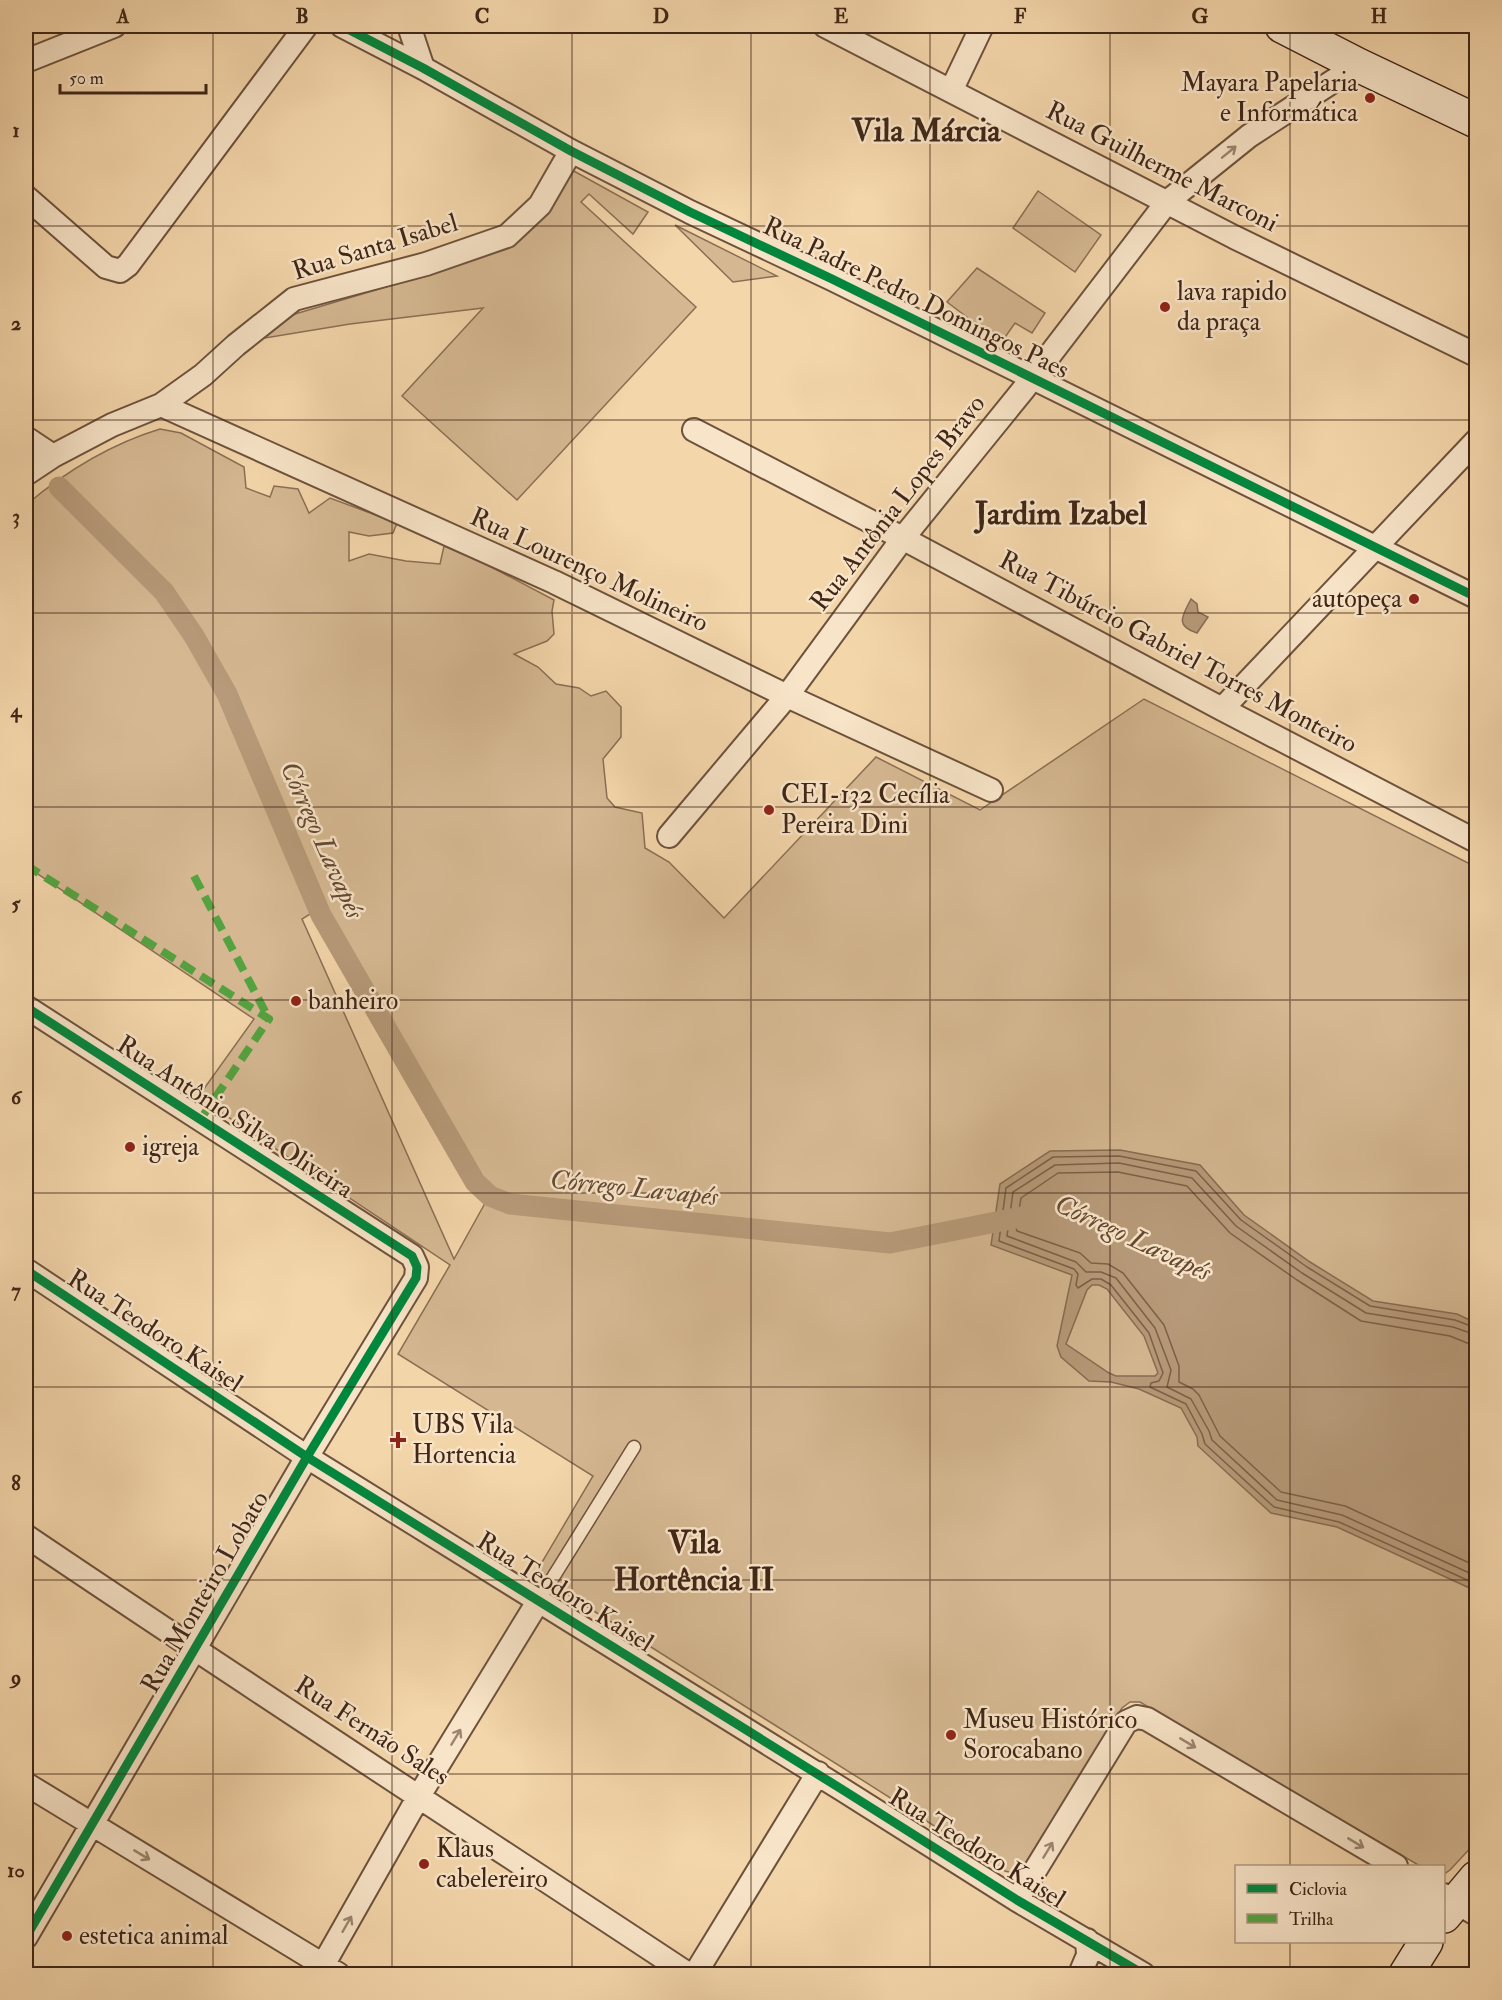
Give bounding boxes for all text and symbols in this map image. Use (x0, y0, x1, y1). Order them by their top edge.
text: A (116, 4, 130, 29)
text: B (295, 4, 309, 29)
text: C (475, 4, 489, 29)
text: D (653, 4, 669, 29)
text: E (834, 4, 849, 29)
text: F (1014, 4, 1027, 29)
text: G (1192, 4, 1209, 29)
text: H (1371, 4, 1387, 29)
scale bar (60, 57, 206, 95)
text: 50 m (69, 67, 104, 90)
place label: Mayara Papelaria e Informática (1181, 67, 1358, 129)
marker: Mayara Papelaria e Informática (1363, 91, 1377, 105)
street label: Rua Guilherme Marconi (1041, 95, 1283, 239)
district label: Vila Márcia (850, 111, 1002, 151)
text: 1 (12, 118, 20, 143)
one-way arrow (1221, 146, 1237, 159)
street label: Rua Santa Isabel (288, 207, 462, 287)
street label: Rua Padre Pedro Domingos Paes (758, 210, 1074, 386)
place label: lava rapido da praça (1177, 276, 1287, 339)
marker: lava rapido da praça (1158, 300, 1172, 314)
text: 2 (11, 311, 21, 336)
street label: Rua Antônia Lopes Bravo (804, 389, 993, 618)
district label: Jardim Izabel (973, 494, 1148, 534)
street label: Rua Lourenço Molineiro (465, 501, 713, 639)
text: 3 (12, 504, 20, 529)
street label: Rua Tibúrcio Gabriel Torres Monteiro (993, 544, 1363, 760)
place label: autopeça (1312, 583, 1402, 616)
marker: autopeça (1407, 592, 1421, 606)
text: 4 (10, 698, 23, 723)
water label: Córrego Lavapés (273, 756, 372, 924)
place label: CEI-132 Cecília Pereira Dini (781, 779, 950, 841)
marker: CEI-132 Cecília Pereira Dini (762, 803, 776, 817)
text: 5 (12, 891, 22, 916)
place label: banheiro (308, 985, 398, 1017)
marker: banheiro (289, 994, 303, 1008)
street label: Rua Antônio Silva Oliveira (111, 1029, 360, 1206)
text: 6 (11, 1085, 23, 1110)
place label: igreja (142, 1131, 199, 1163)
marker: igreja (123, 1140, 137, 1154)
water label: Córrego Lavapés (548, 1163, 720, 1213)
water label: Córrego Lavapés (1050, 1187, 1217, 1289)
street label: Rua Teodoro Kaisel (61, 1262, 249, 1400)
text: 7 (11, 1278, 21, 1303)
place label: UBS Vila Hortencia (412, 1409, 516, 1471)
marker: UBS Vila Hortencia (389, 1431, 407, 1449)
text: 8 (11, 1471, 21, 1496)
street label: Rua Monteiro Lobato (134, 1485, 276, 1699)
district label: Vila Hortência II (614, 1523, 774, 1600)
street label: Rua Teodoro Kaisel (471, 1525, 660, 1659)
text: 9 (9, 1665, 21, 1690)
street label: Rua Fernão Sales (289, 1669, 455, 1793)
place label: Museu Histórico Sorocabano (963, 1704, 1137, 1766)
marker: Museu Histórico Sorocabano (944, 1728, 958, 1742)
one-way arrow (450, 1729, 462, 1746)
one-way arrow (1179, 1738, 1196, 1750)
street label: Rua Teodoro Kaisel (883, 1781, 1072, 1915)
place label: Klaus cabelereiro (436, 1833, 548, 1895)
one-way arrow (1347, 1837, 1364, 1849)
one-way arrow (1042, 1842, 1054, 1859)
one-way arrow (133, 1849, 150, 1861)
marker: Klaus cabelereiro (417, 1857, 431, 1871)
text: 10 (7, 1858, 25, 1883)
legend (1235, 1865, 1445, 1943)
text: Ciclovia (1289, 1878, 1348, 1901)
text: Trilha (1289, 1908, 1334, 1931)
one-way arrow (341, 1916, 353, 1933)
place label: estetica animal (79, 1920, 229, 1952)
marker: estetica animal (60, 1929, 74, 1943)

